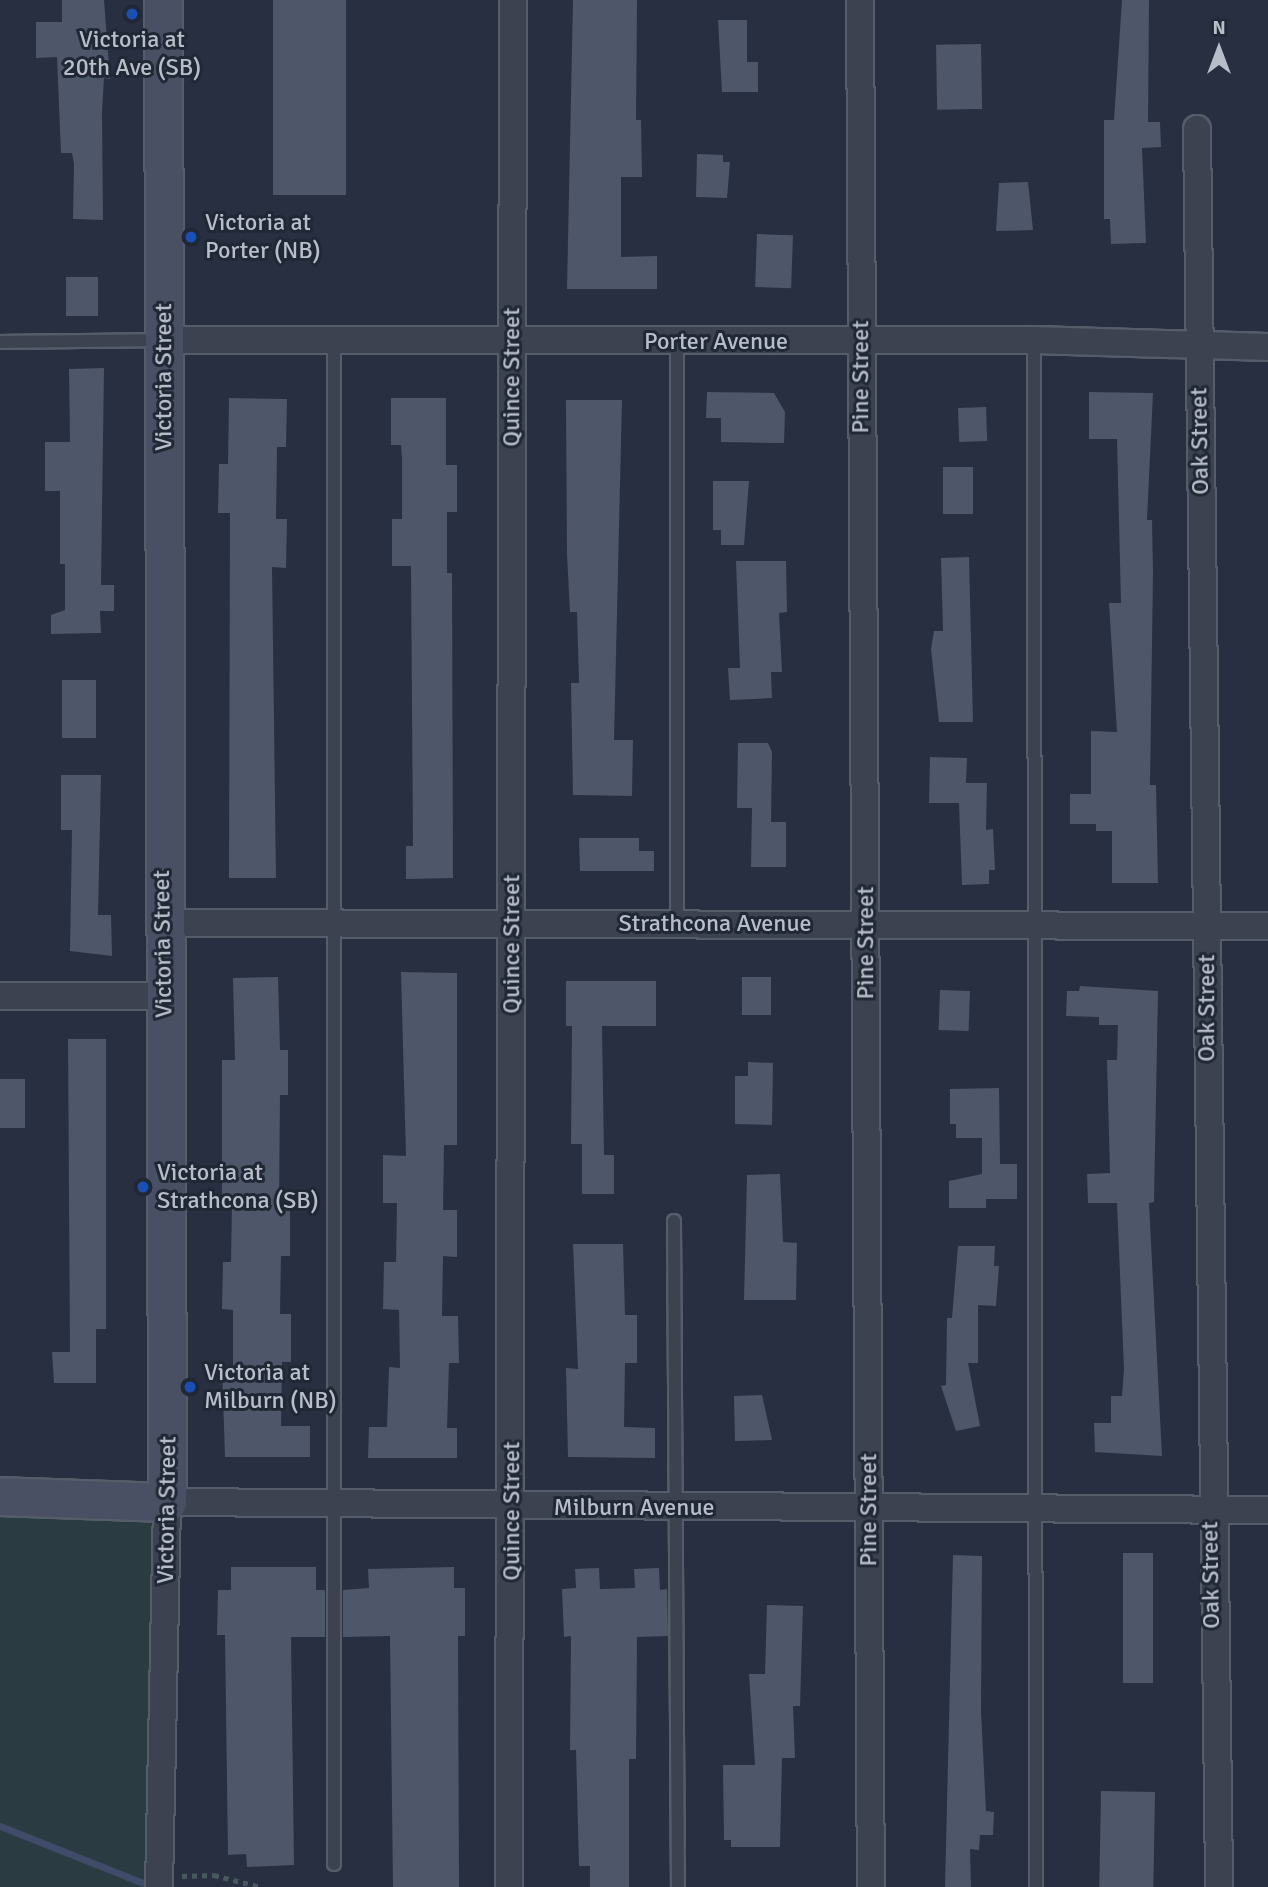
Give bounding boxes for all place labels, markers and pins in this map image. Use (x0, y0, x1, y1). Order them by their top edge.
marker: Victoria at 20th Ave (SB) (124, 6, 140, 22)
place label: Victoria at 20th Ave (SB) (63, 26, 201, 82)
place label: Victoria at Porter (NB) (205, 209, 321, 265)
marker: Victoria at Porter (NB) (183, 229, 199, 245)
place label: Victoria at Strathcona (SB) (157, 1159, 319, 1215)
marker: Victoria at Strathcona (SB) (135, 1179, 151, 1195)
place label: Victoria at Milburn (NB) (204, 1359, 337, 1415)
marker: Victoria at Milburn (NB) (182, 1379, 198, 1395)

